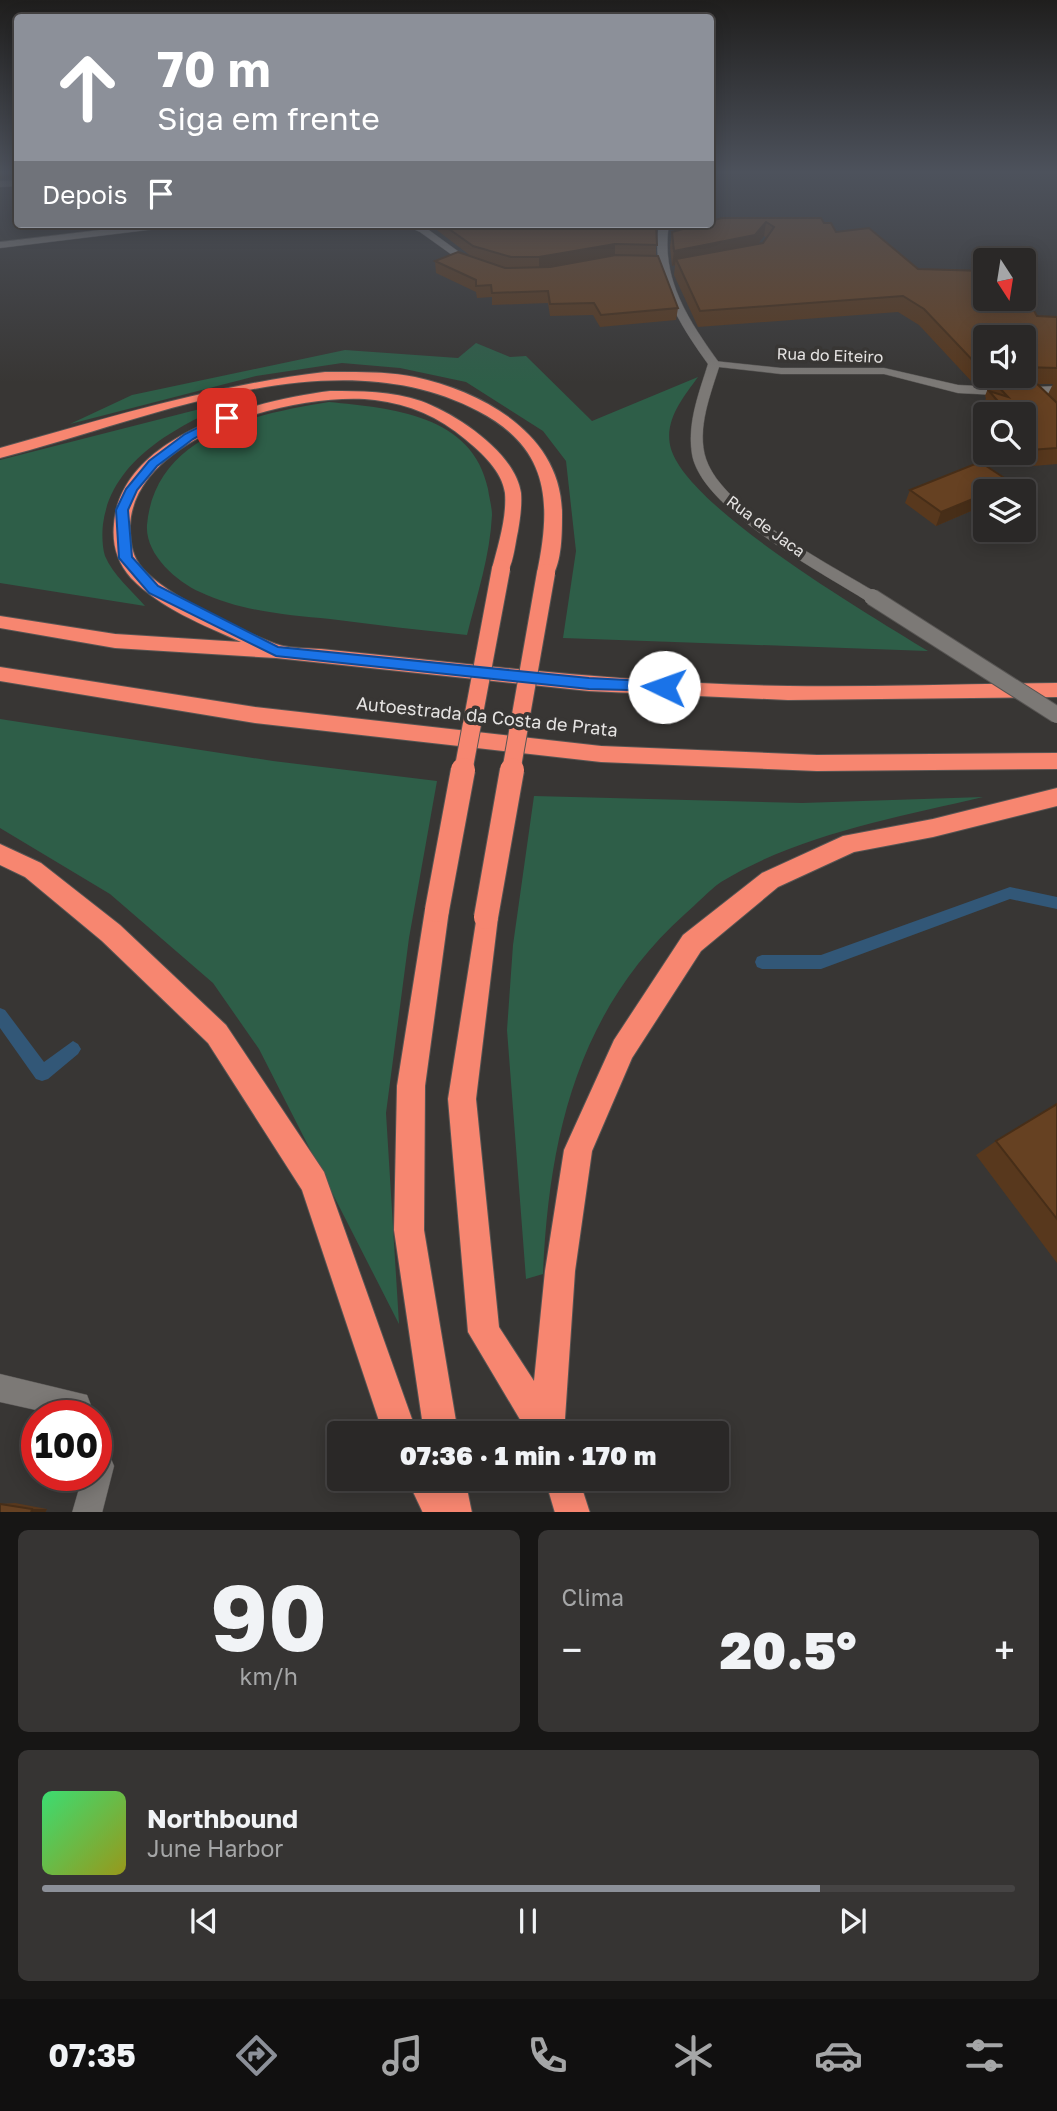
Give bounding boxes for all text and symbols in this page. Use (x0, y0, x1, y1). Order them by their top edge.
text: 70 m (157, 39, 271, 98)
icon: ahead (42, 42, 133, 133)
text: Siga em frente (157, 99, 380, 137)
icon: arrive (142, 175, 180, 213)
text: Depois (42, 179, 128, 210)
north arrow (973, 248, 1036, 312)
map controls (973, 248, 1036, 542)
button: sound (973, 325, 1036, 388)
street label: Rua do Eiteiro (776, 343, 884, 367)
pin (197, 388, 257, 448)
icon: arrive (208, 399, 246, 437)
button: search (973, 402, 1036, 465)
button: layers (973, 479, 1036, 542)
street label: Rua de Jaca (723, 491, 809, 561)
position arrow (627, 650, 701, 724)
street label: Autoestrada da Costa de Prata (355, 691, 619, 741)
speed limit sign: 100 (21, 1400, 112, 1491)
text: 07:36 · 1 min · 170 m (400, 1440, 656, 1471)
text: 90 (210, 1562, 327, 1671)
text: Clima (562, 1583, 624, 1611)
text: 20.5° (720, 1618, 857, 1680)
text: − (562, 1627, 582, 1672)
text: + (994, 1627, 1015, 1672)
text: km/h (239, 1662, 298, 1690)
text: Northbound (147, 1803, 298, 1834)
text: June Harbor (147, 1834, 283, 1862)
icon: previous (185, 1902, 223, 1940)
icon: pause (509, 1902, 547, 1940)
icon: next (834, 1902, 872, 1940)
icon: directions (232, 2031, 281, 2080)
icon: music (378, 2031, 427, 2080)
icon: phone (523, 2031, 572, 2080)
icon: climate (669, 2031, 718, 2080)
icon: car (814, 2031, 863, 2080)
icon: filters (960, 2031, 1009, 2080)
text: 07:35 (48, 2036, 136, 2074)

